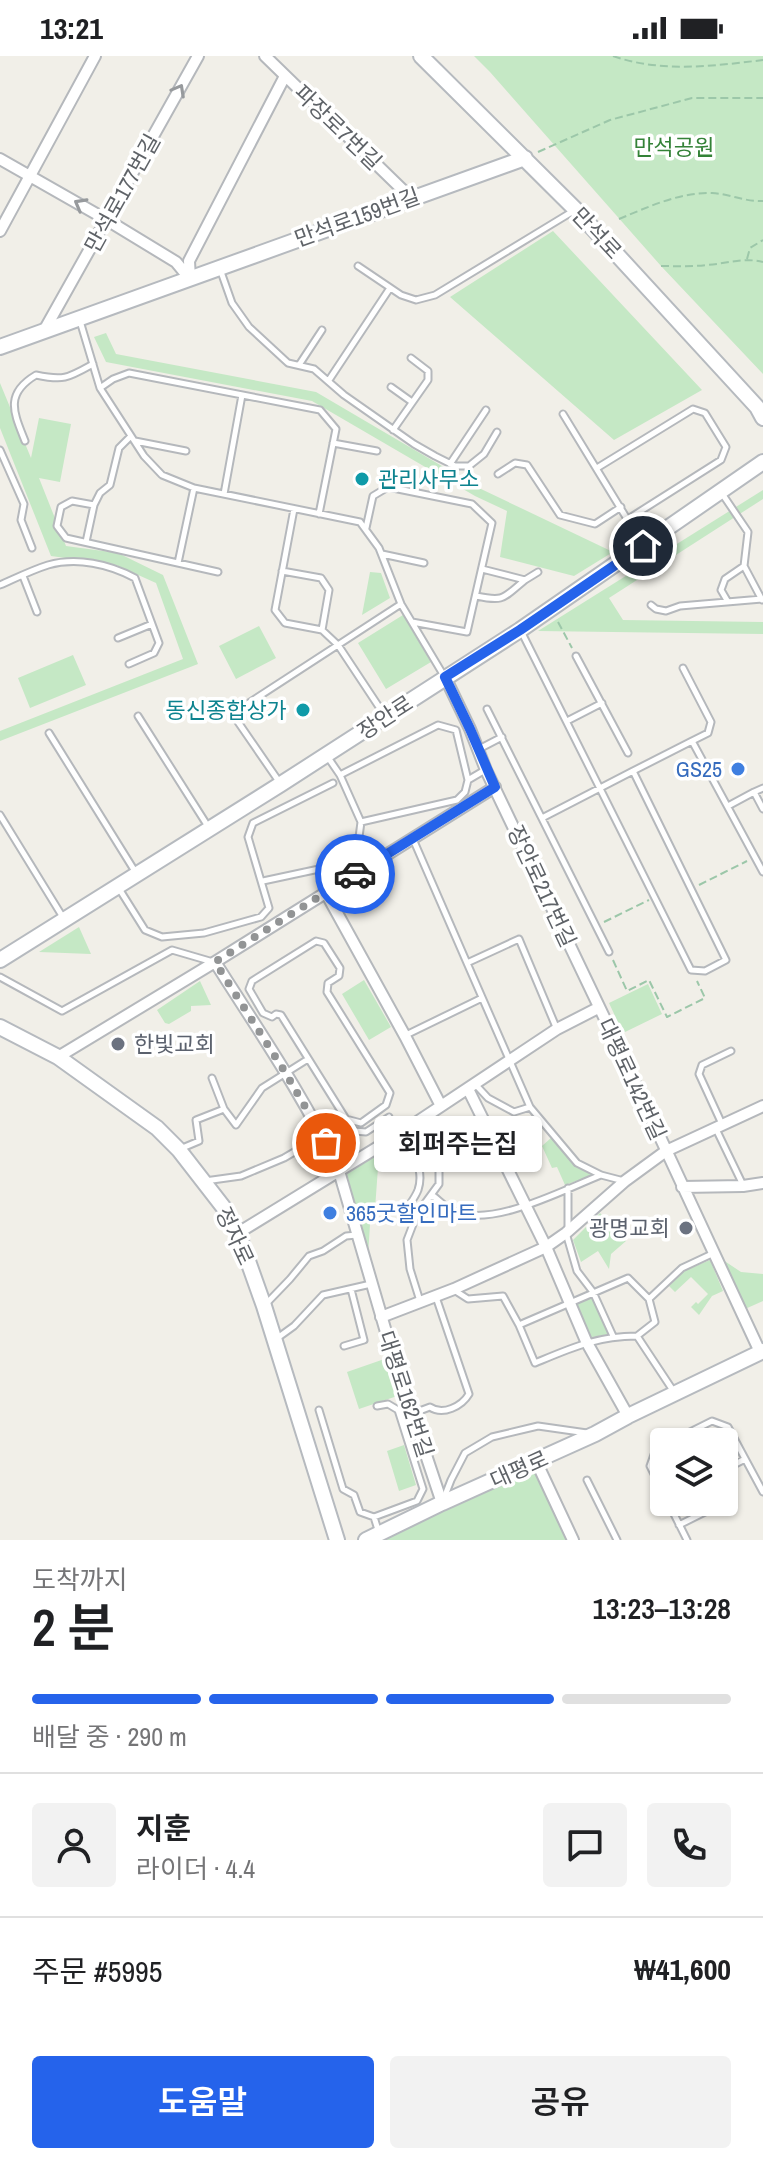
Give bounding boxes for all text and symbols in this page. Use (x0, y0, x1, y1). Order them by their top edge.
text: 13:21 (40, 8, 103, 48)
street label: 파장로7번길 (288, 78, 388, 176)
one-way arrow (169, 84, 185, 99)
street label: 만석로177번길 (77, 128, 167, 258)
park label: 만석공원 (634, 132, 714, 162)
street label: 만석로159번길 (290, 180, 424, 254)
one-way arrow (74, 198, 89, 214)
street label: 만석로 (565, 201, 629, 265)
place label: 관리사무소 (378, 464, 479, 494)
marker: 관리사무소 (353, 470, 371, 488)
pin (609, 512, 677, 580)
icon: home (621, 524, 665, 568)
street label: 장안로 (351, 688, 419, 746)
place label: 동신종합상가 (166, 695, 287, 725)
marker: 동신종합상가 (294, 701, 312, 719)
place label: GS25 (676, 754, 722, 784)
marker: GS25 (729, 760, 747, 778)
street label: 장안로217번길 (501, 820, 583, 952)
courier (315, 834, 395, 914)
icon: car (333, 852, 377, 896)
street label: 대평로142번길 (591, 1013, 673, 1145)
place label: 한빛교회 (134, 1029, 215, 1059)
marker: 한빛교회 (109, 1035, 127, 1053)
pin (292, 1109, 360, 1177)
callout: 회퍼주는집 (374, 1115, 542, 1171)
icon: bag (304, 1121, 348, 1165)
text: 회퍼주는집 (398, 1126, 518, 1161)
place label: 365굿할인마트 (346, 1198, 477, 1228)
street label: 정자로 (209, 1202, 261, 1270)
marker: 365굿할인마트 (321, 1204, 339, 1222)
place label: 광명교회 (589, 1213, 670, 1243)
marker: 광명교회 (677, 1219, 695, 1237)
street label: 대평로162번길 (371, 1327, 441, 1461)
map controls (650, 1428, 738, 1516)
button: layers (650, 1428, 738, 1516)
street label: 대평로 (485, 1443, 553, 1495)
text: 도착까지 (32, 1562, 128, 1597)
text: 13:23–13:28 (592, 1588, 731, 1628)
text: 2 분 (32, 1592, 115, 1662)
text: 배달 중 · 290 m (32, 1719, 187, 1754)
button: person (32, 1803, 116, 1887)
button: chat (543, 1803, 627, 1887)
button: phone (647, 1803, 731, 1887)
text: 지훈 (136, 1808, 191, 1848)
text: 라이더 · 4.4 (136, 1851, 255, 1886)
text: ₩41,600 (634, 1949, 731, 1989)
text: 주문 #5995 (32, 1951, 162, 1991)
button: 도움말 (32, 2056, 374, 2148)
button: 공유 (390, 2056, 731, 2148)

